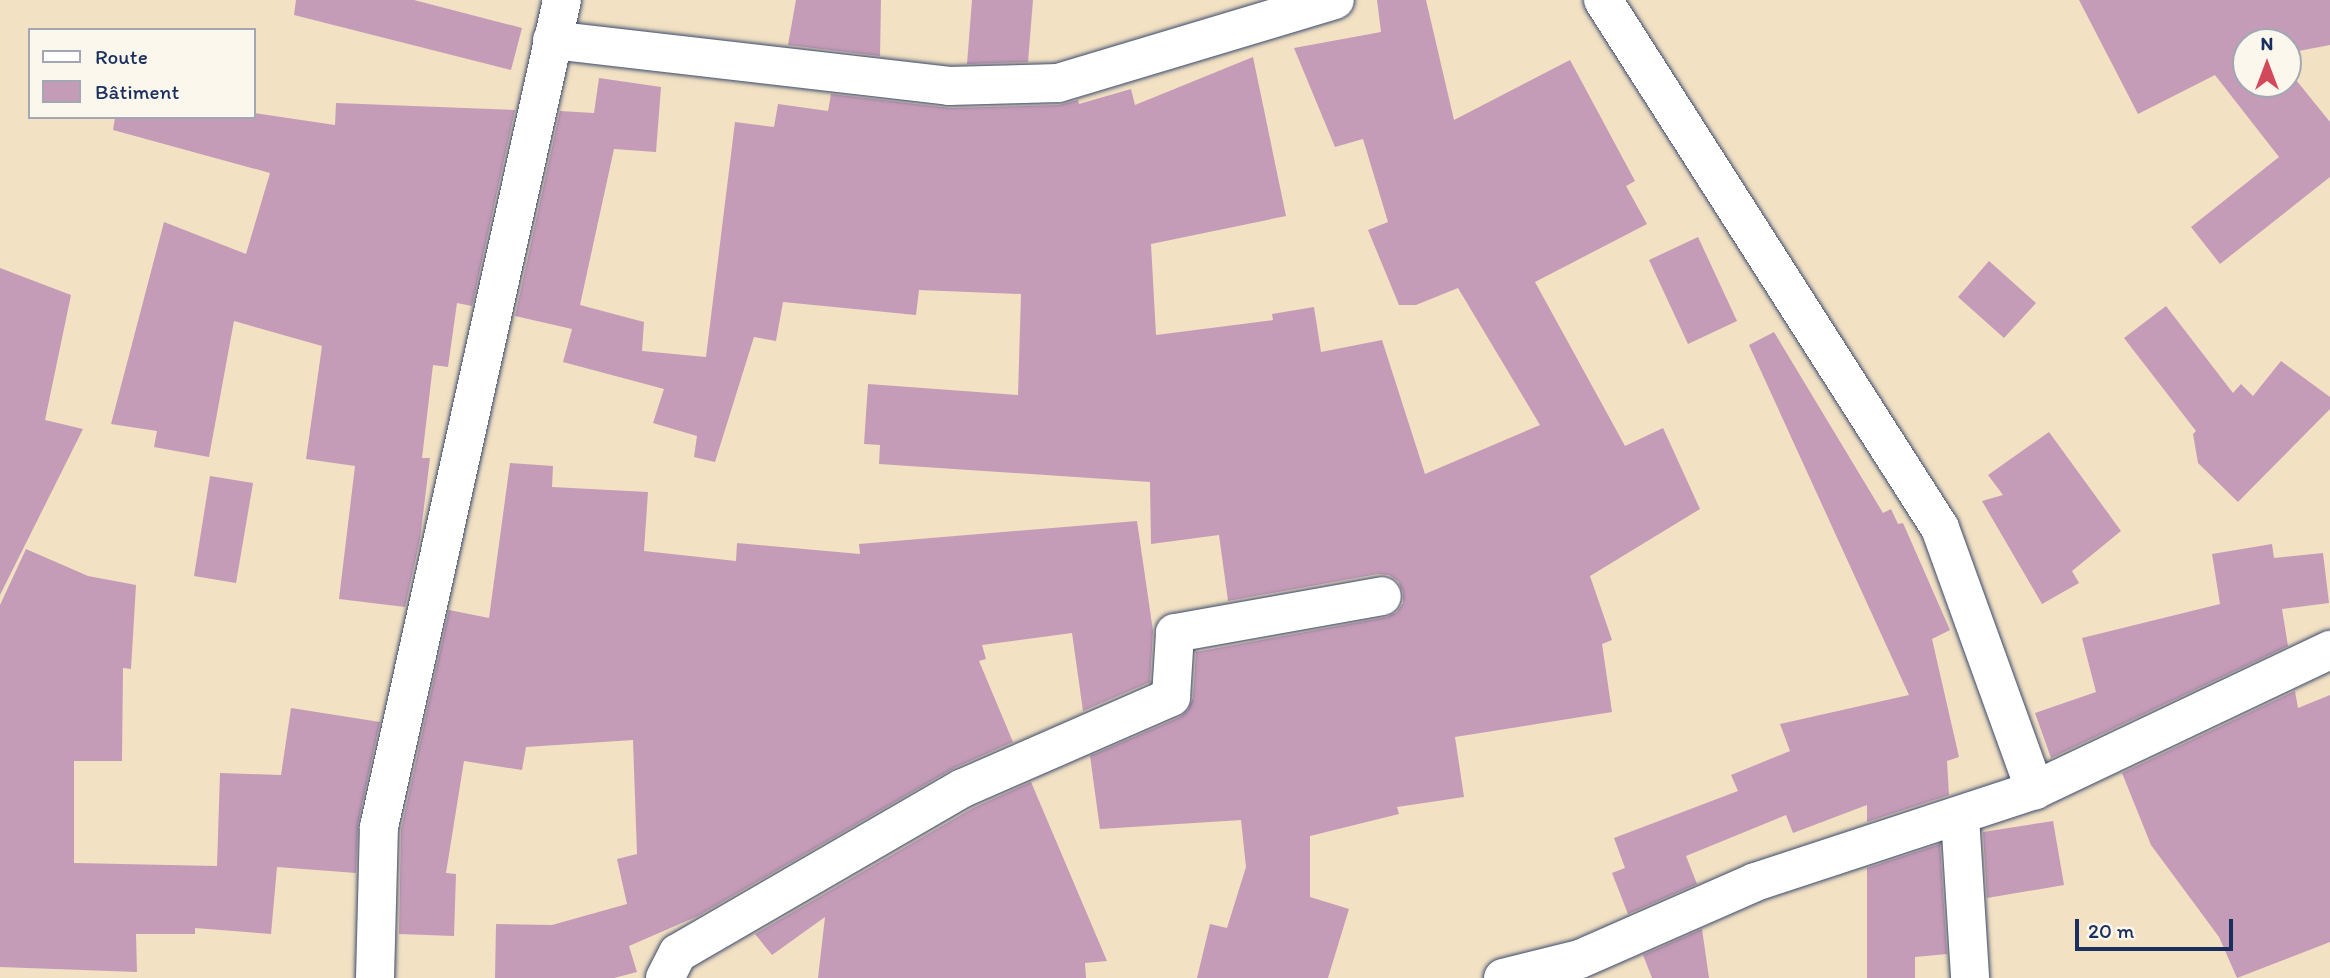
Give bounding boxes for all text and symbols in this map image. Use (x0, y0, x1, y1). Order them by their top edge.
legend (28, 28, 256, 119)
north arrow (2232, 28, 2302, 98)
text: N (2261, 32, 2273, 55)
text: Route (95, 44, 148, 69)
text: Bâtiment (95, 79, 179, 104)
scale bar (2078, 904, 2236, 948)
text: 20 m (2088, 918, 2134, 943)

